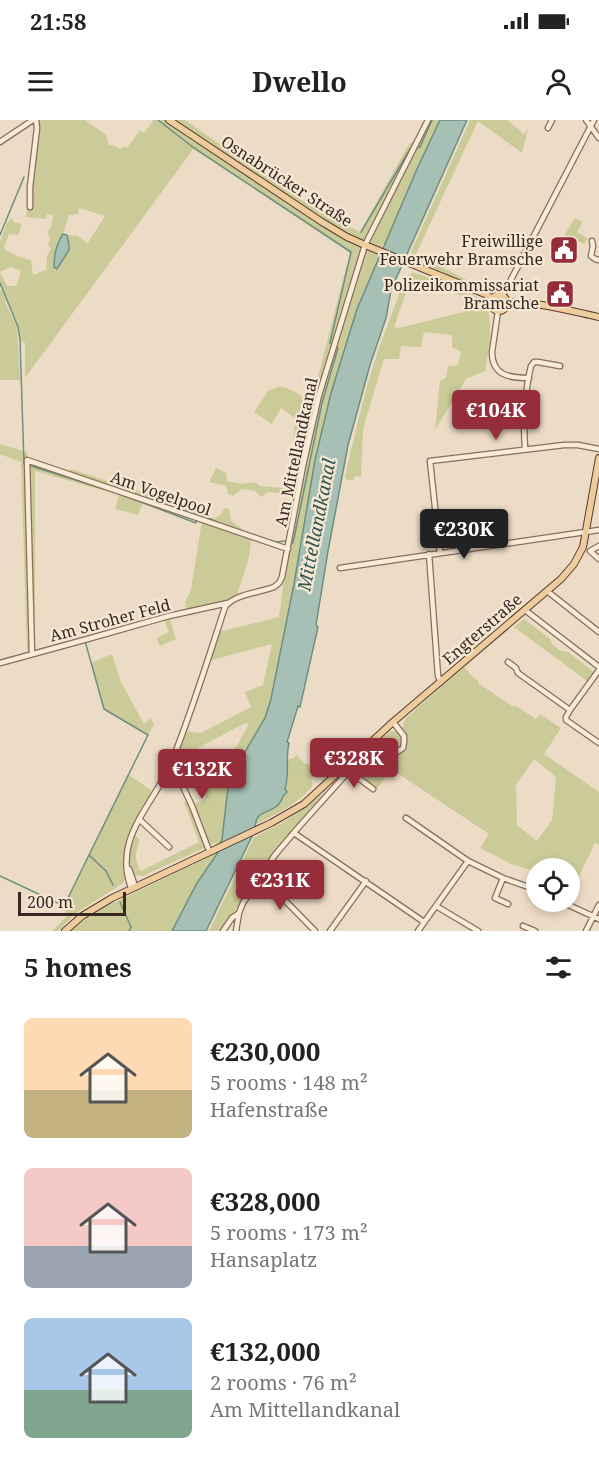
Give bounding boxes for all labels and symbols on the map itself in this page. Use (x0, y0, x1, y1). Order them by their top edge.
street label: Osnabrücker Straße (217, 130, 357, 232)
place label: Freiwillige Feuerwehr Bramsche (380, 230, 543, 270)
public building icon: Freiwillige Feuerwehr Bramsche (548, 234, 580, 266)
place label: Polizeikommissariat Bramsche (384, 274, 539, 314)
public building icon: Polizeikommissariat Bramsche (544, 278, 576, 310)
street label: Am Mittellandkanal (271, 376, 321, 528)
pin: €104K (454, 390, 538, 441)
water label: Mittellandkanal (294, 457, 340, 593)
street label: Am Vogelpool (108, 466, 214, 521)
pin: €230K (422, 509, 506, 560)
street label: Engterstraße (438, 588, 526, 670)
street label: Am Stroher Feld (47, 593, 173, 647)
pin: €328K (312, 738, 396, 789)
pin: €132K (160, 749, 244, 800)
pin: €231K (238, 860, 322, 911)
scale bar (18, 889, 126, 916)

